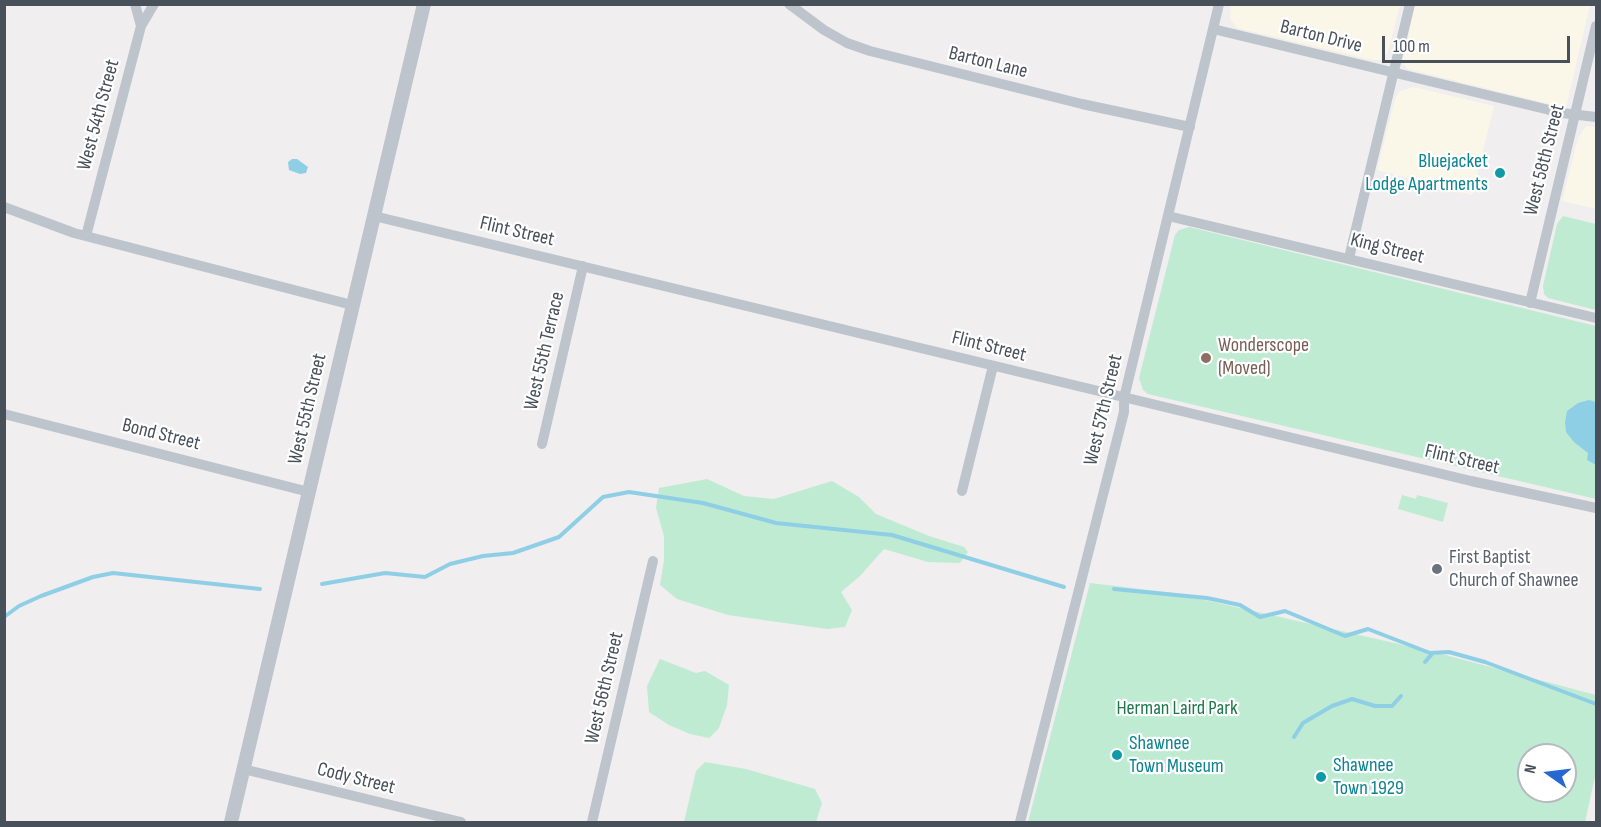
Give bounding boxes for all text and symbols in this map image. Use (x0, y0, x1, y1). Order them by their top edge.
street label: Barton Drive (1278, 15, 1364, 59)
scale bar (1385, 24, 1572, 62)
text: 100 m (1393, 36, 1430, 57)
street label: Barton Lane (946, 42, 1030, 84)
street label: West 54th Street (73, 57, 125, 173)
street label: West 58th Street (1520, 102, 1570, 218)
place label: Bluejacket Lodge Apartments (1365, 150, 1488, 197)
marker: Bluejacket Lodge Apartments (1493, 166, 1507, 180)
street label: Flint Street (477, 212, 557, 252)
street label: King Street (1348, 228, 1426, 270)
street label: West 55th Terrace (520, 289, 570, 413)
street label: Flint Street (949, 326, 1029, 368)
place label: Wonderscope (Moved) (1218, 334, 1309, 381)
street label: West 55th Street (284, 351, 332, 467)
marker: Wonderscope (Moved) (1199, 351, 1213, 365)
street label: West 57th Street (1080, 352, 1128, 468)
street label: Bond Street (120, 414, 202, 456)
street label: Flint Street (1422, 440, 1502, 480)
place label: First Baptist Church of Shawnee (1449, 546, 1579, 593)
marker: First Baptist Church of Shawnee (1430, 562, 1444, 576)
street label: West 56th Street (580, 630, 630, 746)
park label: Herman Laird Park (1116, 697, 1238, 721)
place label: Shawnee Town Museum (1129, 732, 1224, 779)
north arrow (1517, 743, 1577, 803)
marker: Shawnee Town Museum (1110, 748, 1124, 762)
place label: Shawnee Town 1929 (1333, 754, 1404, 801)
street label: Cody Street (315, 758, 397, 800)
text: N (1521, 763, 1541, 775)
marker: Shawnee Town 1929 (1314, 770, 1328, 784)

